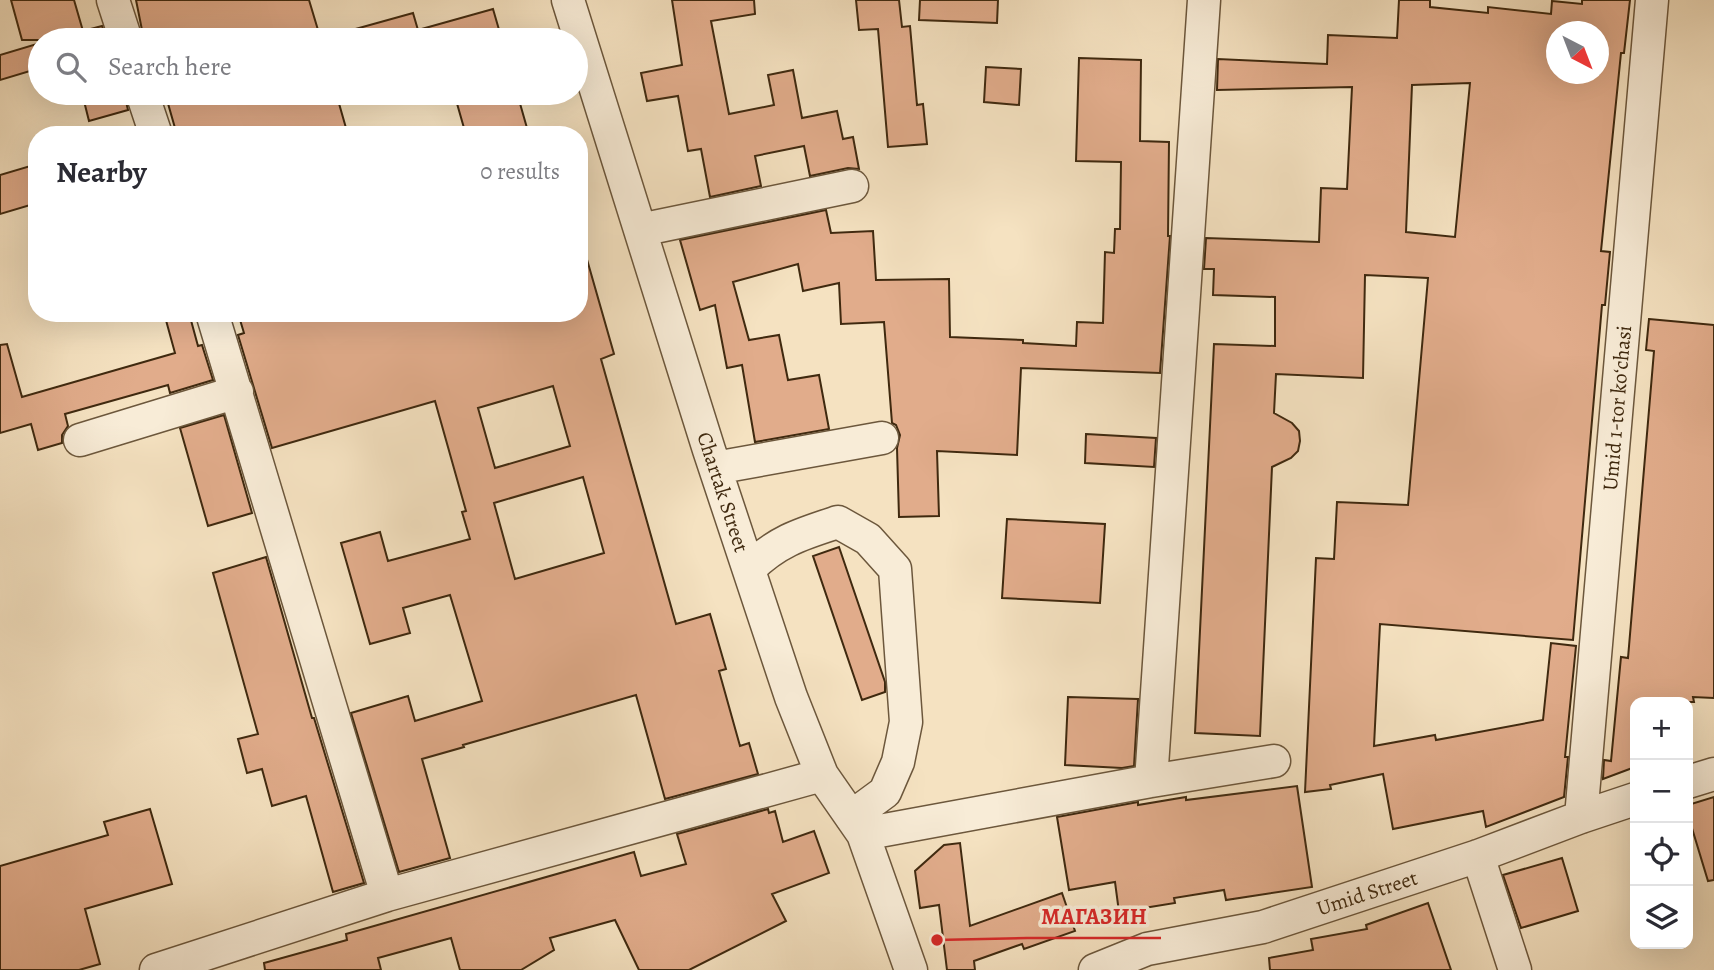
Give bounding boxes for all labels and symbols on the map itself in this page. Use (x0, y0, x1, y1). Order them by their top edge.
north arrow (1546, 21, 1609, 84)
street label: Umid 1-tor koʻchasi (1596, 324, 1638, 492)
street label: Chartak Street (690, 428, 756, 556)
street label: Umid Street (1313, 864, 1421, 922)
callout: МАГАЗИН (1027, 894, 1161, 938)
text: МАГАЗИН (1041, 901, 1147, 932)

